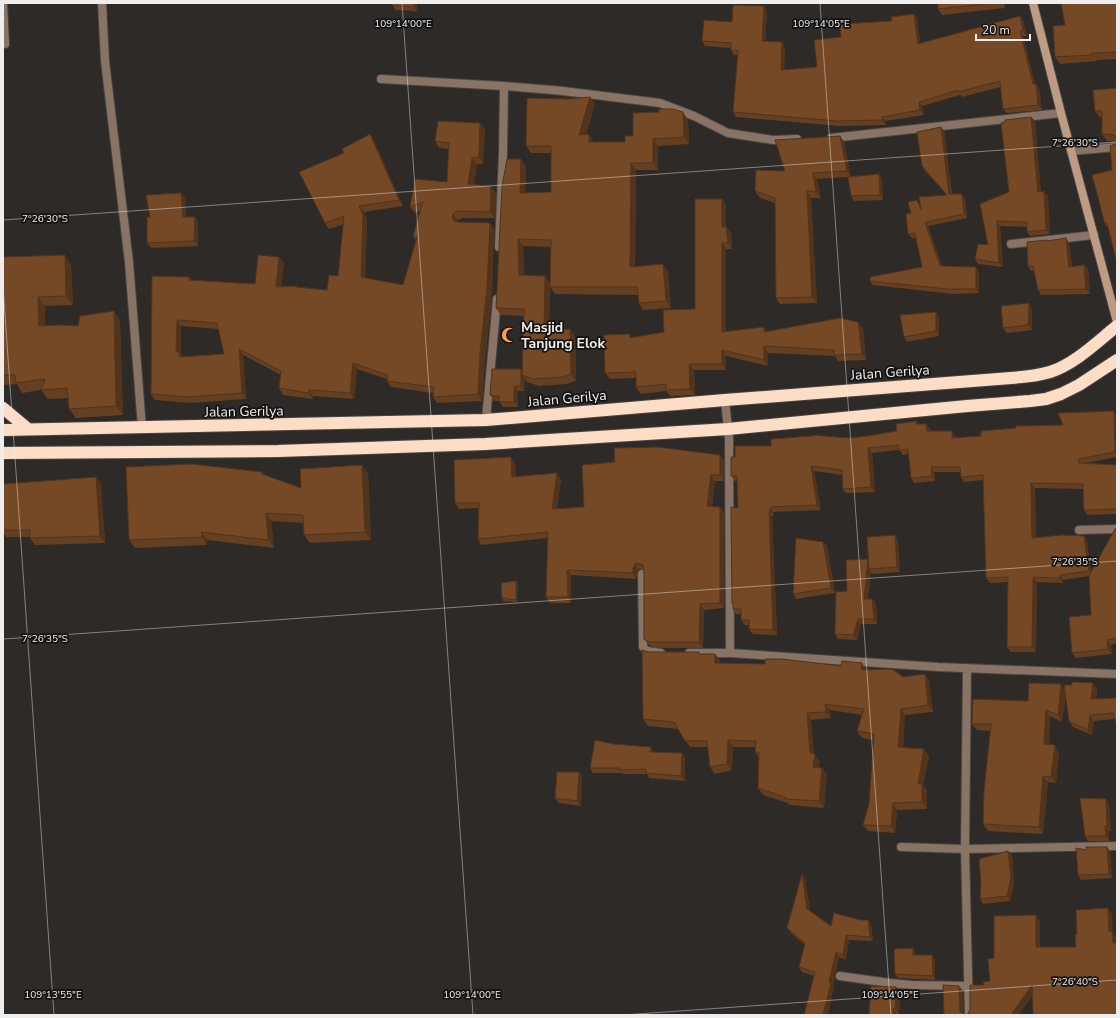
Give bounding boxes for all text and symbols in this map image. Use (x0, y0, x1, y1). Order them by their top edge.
scale bar (976, 16, 1030, 42)
text: 109°14'00"E (374, 17, 432, 31)
text: 109°14'05"E (792, 17, 850, 31)
text: 20 m (982, 22, 1010, 38)
text: 7°26'30"S (1052, 136, 1098, 150)
text: 7°26'30"S (22, 212, 68, 226)
place label: Masjid Tanjung Elok (521, 318, 605, 353)
mosque icon: Masjid Tanjung Elok (500, 326, 518, 344)
street label: Jalan Gerilya (849, 360, 930, 385)
street label: Jalan Gerilya (526, 386, 607, 412)
street label: Jalan Gerilya (203, 401, 284, 422)
text: 7°26'35"S (1052, 555, 1098, 569)
text: 7°26'35"S (22, 632, 68, 646)
text: 7°26'40"S (1052, 975, 1098, 989)
text: 109°13'55"E (24, 988, 82, 1002)
text: 109°14'00"E (443, 988, 501, 1002)
text: 109°14'05"E (861, 988, 919, 1002)

